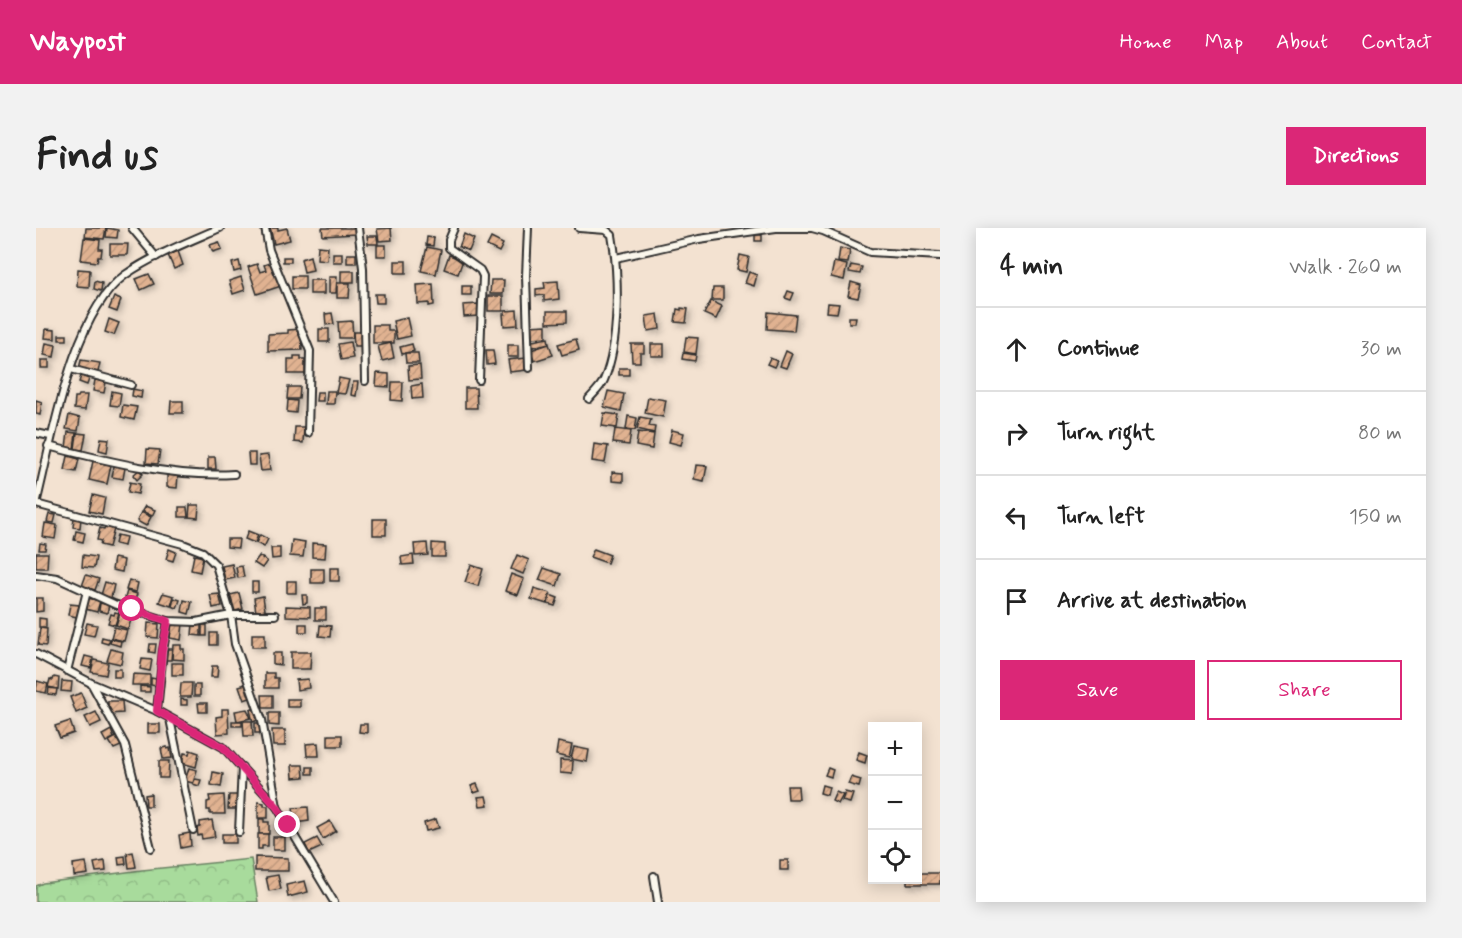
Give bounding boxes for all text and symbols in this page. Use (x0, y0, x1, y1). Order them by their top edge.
text: Waypost (30, 24, 126, 61)
text: Home (1120, 28, 1172, 56)
text: Map (1205, 28, 1243, 56)
text: About (1276, 28, 1328, 56)
text: Contact (1361, 28, 1432, 56)
button: Directions (1286, 127, 1426, 185)
text: Find us (36, 129, 158, 184)
text: 4 min (1000, 250, 1063, 284)
text: Walk · 260 m (1289, 254, 1402, 281)
icon: ahead (1000, 333, 1033, 366)
text: Continue (1057, 335, 1139, 363)
text: 30 m (1360, 336, 1402, 363)
icon: right (1000, 417, 1033, 450)
text: Turn right (1057, 419, 1155, 447)
text: 80 m (1358, 420, 1402, 447)
icon: left (1000, 501, 1033, 534)
text: Turn left (1057, 503, 1145, 531)
text: 150 m (1349, 504, 1402, 531)
icon: arrive (1000, 585, 1033, 618)
text: Arrive at destination (1057, 587, 1247, 615)
route start (118, 595, 144, 621)
button: Save (1000, 660, 1195, 720)
button: Share (1207, 660, 1402, 720)
map controls (868, 722, 922, 884)
button: + (868, 722, 922, 776)
button: − (868, 776, 922, 830)
route end (274, 811, 300, 837)
button: locate (868, 830, 922, 884)

